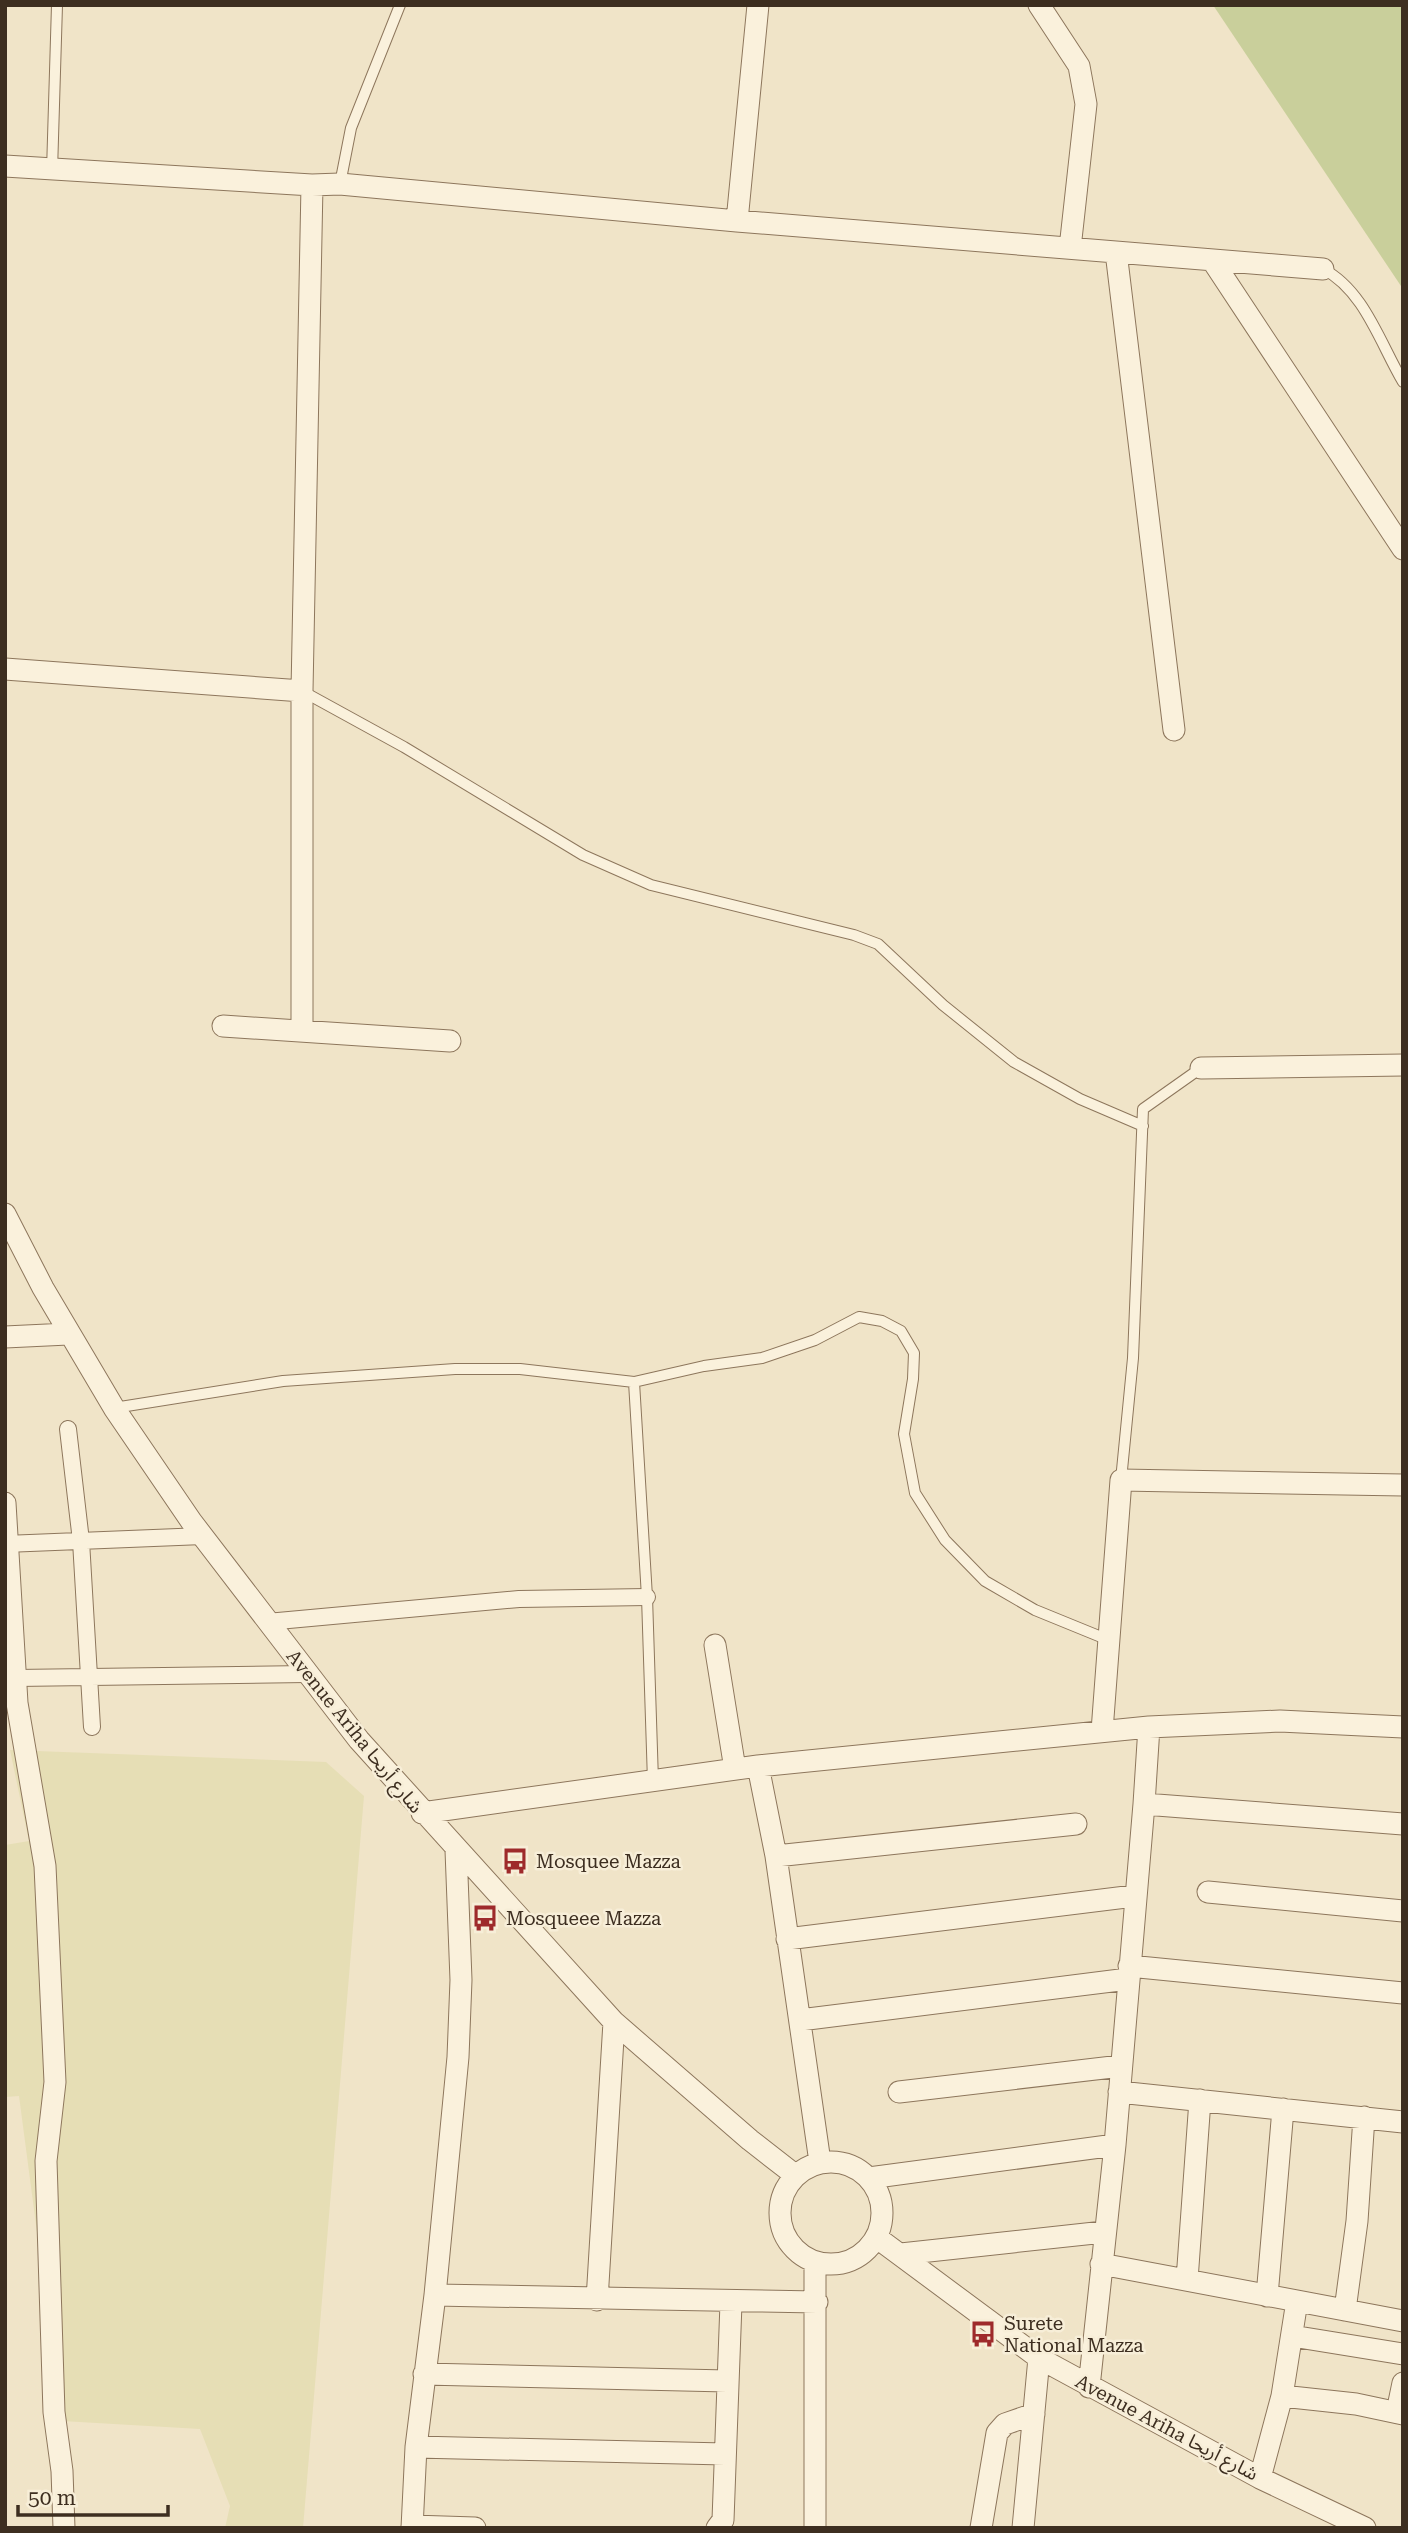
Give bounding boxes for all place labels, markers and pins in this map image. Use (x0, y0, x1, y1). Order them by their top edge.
bus stop icon: Mosquee Mazza (500, 1846, 530, 1876)
place label: Mosquee Mazza (536, 1850, 681, 1873)
bus stop icon: Mosqueee Mazza (470, 1903, 500, 1933)
place label: Mosqueee Mazza (506, 1907, 662, 1930)
place label: Surete National Mazza (1004, 2312, 1144, 2357)
bus stop icon: Surete National Mazza (968, 2319, 998, 2349)

